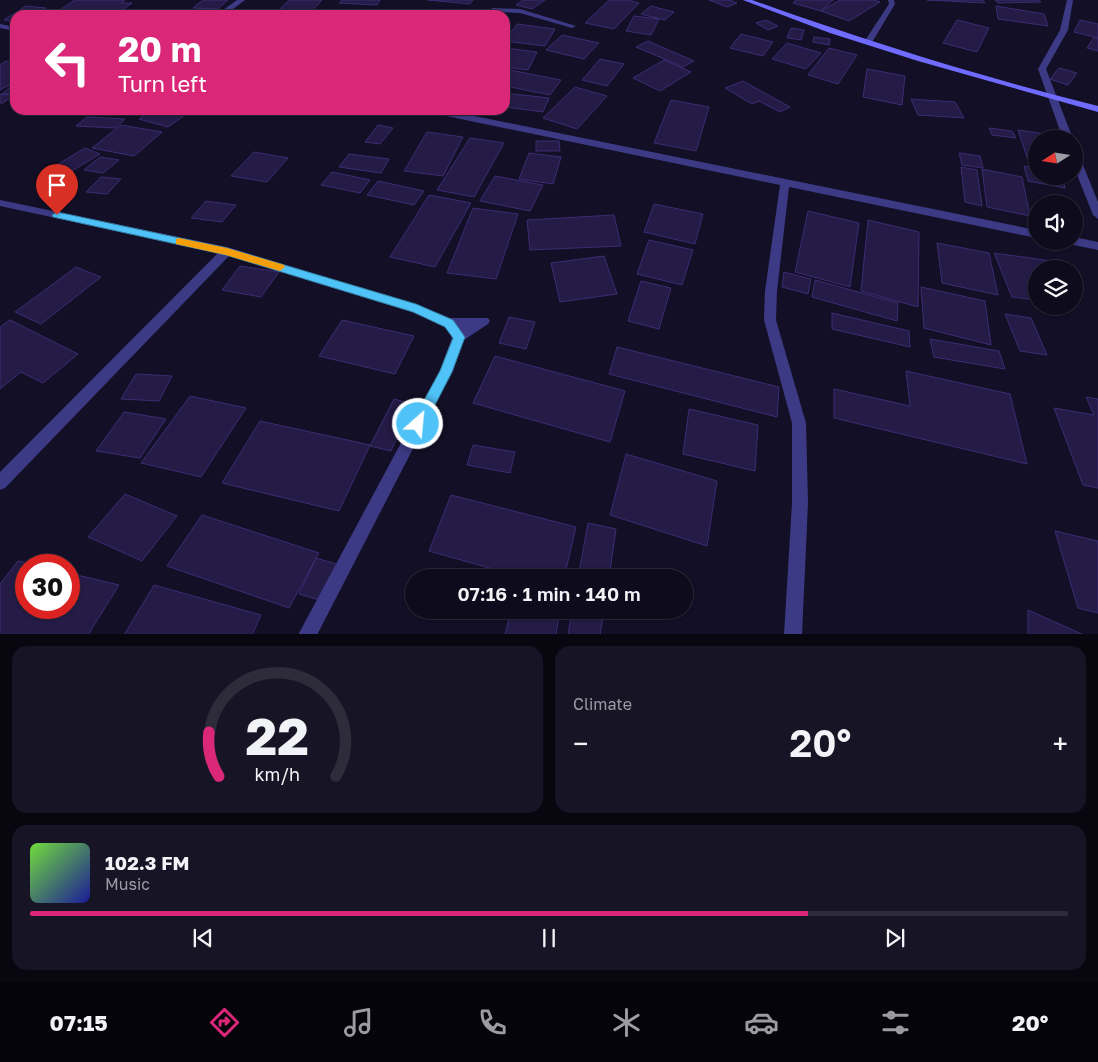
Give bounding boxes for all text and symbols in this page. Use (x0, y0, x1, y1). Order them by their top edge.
text: 20 m (118, 28, 201, 70)
icon: left (35, 30, 100, 95)
text: Turn left (118, 70, 207, 97)
north arrow (1028, 130, 1082, 185)
map controls (1028, 130, 1083, 315)
pin (36, 164, 78, 215)
icon: arrive (43, 171, 71, 199)
button: sound (1028, 195, 1083, 250)
button: layers (1028, 260, 1083, 315)
position arrow (391, 397, 443, 449)
speed limit sign: 30 (15, 554, 80, 619)
text: 07:16 · 1 min · 140 m (457, 582, 641, 605)
text: Climate (573, 694, 632, 714)
text: 22 (246, 704, 309, 766)
text: 20° (790, 720, 851, 765)
text: − (573, 727, 588, 760)
text: + (1053, 727, 1068, 760)
text: km/h (255, 763, 300, 785)
text: 102.3 FM (105, 851, 189, 874)
text: Music (105, 874, 150, 894)
icon: previous (189, 924, 217, 952)
icon: pause (535, 924, 563, 952)
icon: next (881, 924, 909, 952)
icon: directions (207, 1005, 242, 1040)
icon: music (341, 1005, 376, 1040)
icon: phone (475, 1005, 510, 1040)
icon: climate (609, 1005, 644, 1040)
icon: car (744, 1005, 779, 1040)
icon: filters (878, 1005, 913, 1040)
text: 07:15 (50, 1009, 108, 1036)
text: 20° (1012, 1009, 1048, 1036)

